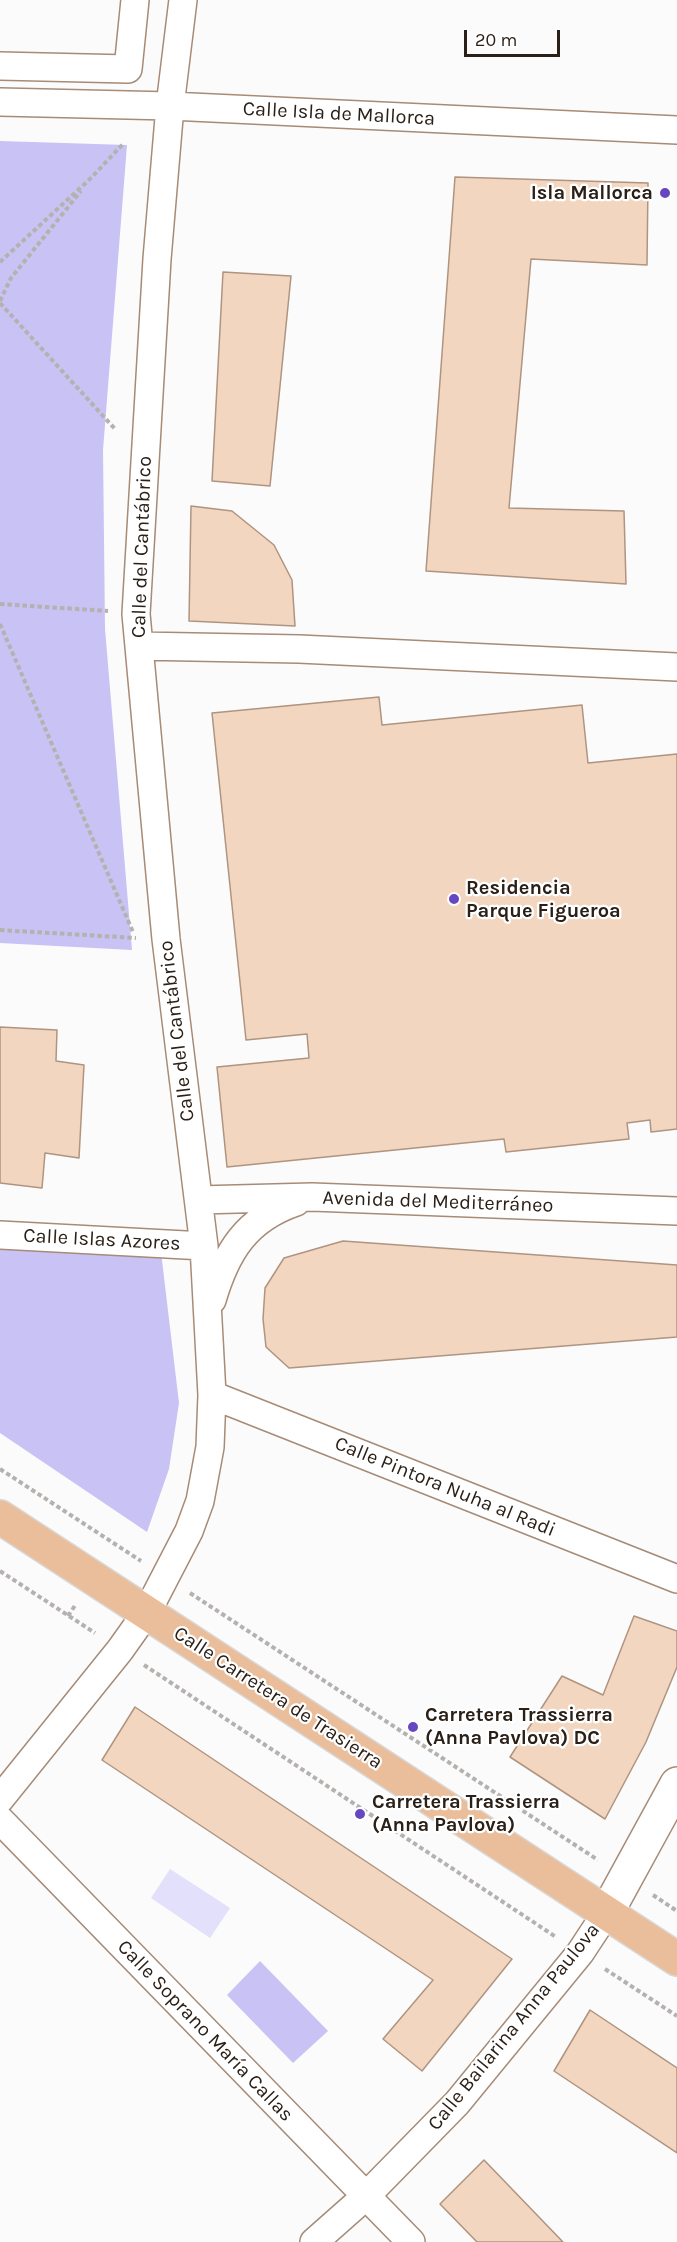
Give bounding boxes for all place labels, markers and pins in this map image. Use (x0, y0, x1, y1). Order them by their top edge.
place label: Isla Mallorca (531, 181, 653, 205)
marker: Isla Mallorca (658, 186, 672, 200)
place label: Residencia Parque Figueroa (466, 876, 621, 923)
marker: Residencia Parque Figueroa (447, 892, 461, 906)
place label: Carretera Trassierra (Anna Pavlova) DC (425, 1703, 613, 1750)
marker: Carretera Trassierra (Anna Pavlova) DC (406, 1720, 420, 1734)
place label: Carretera Trassierra (Anna Pavlova) (372, 1790, 560, 1837)
marker: Carretera Trassierra (Anna Pavlova) (353, 1807, 367, 1821)

